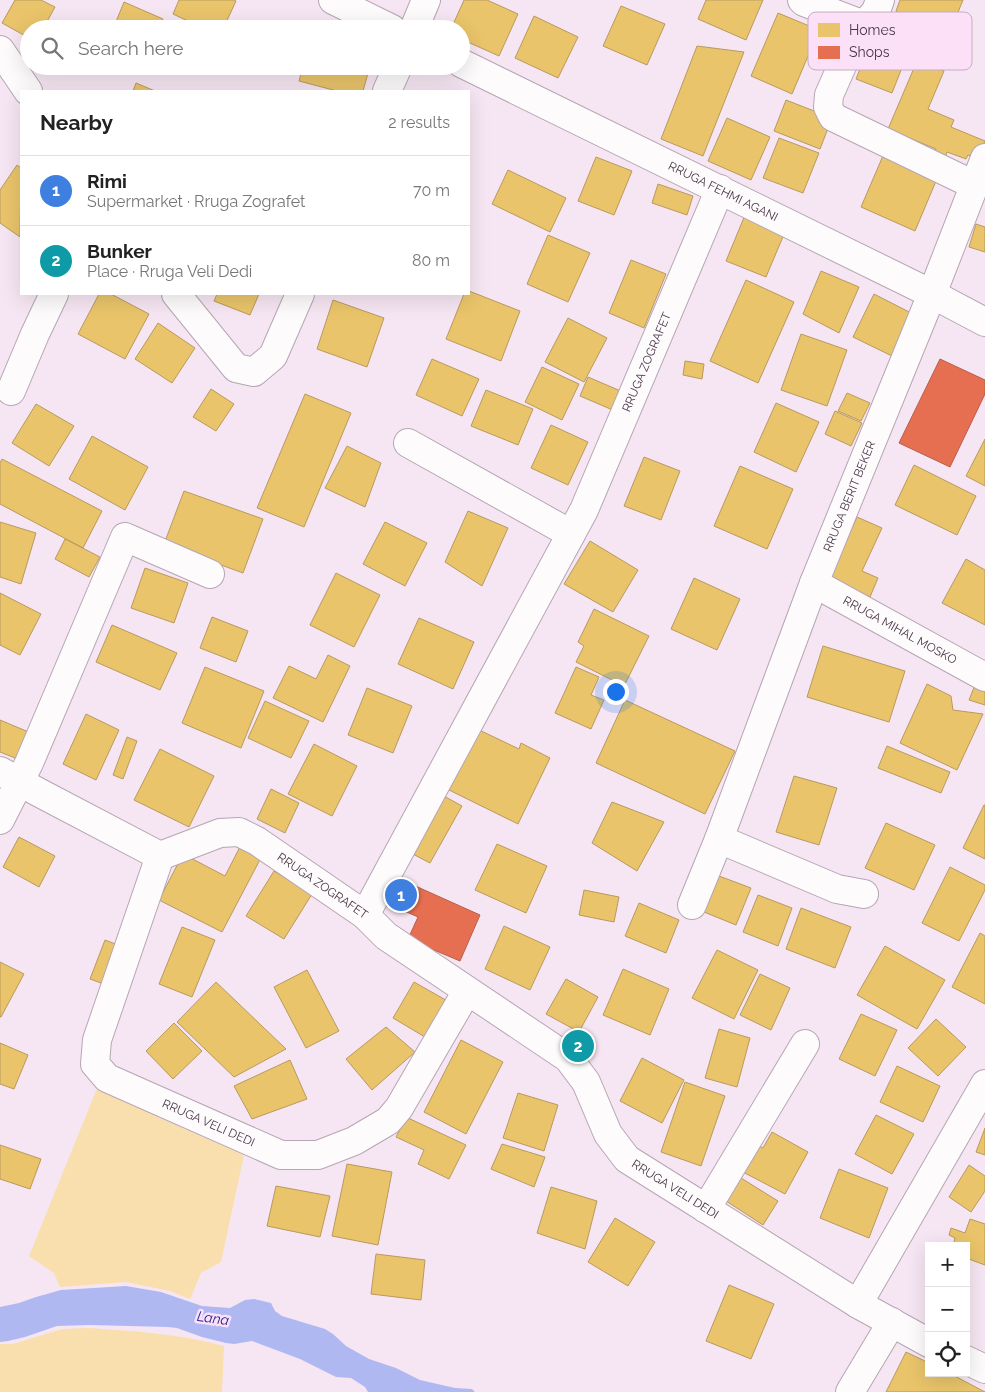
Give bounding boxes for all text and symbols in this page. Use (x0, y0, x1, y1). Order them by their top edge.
legend (808, 12, 972, 70)
search box (20, 20, 470, 75)
text: Homes (849, 22, 896, 38)
icon: search (38, 34, 66, 62)
text: Search here (78, 37, 184, 59)
text: Shops (849, 44, 890, 60)
text: Nearby (40, 110, 113, 135)
text: 2 results (388, 113, 450, 132)
street label: RRUGA FEHMI AGANI (666, 159, 780, 224)
text: Rimi (87, 170, 127, 192)
text: 1 (52, 181, 60, 200)
text: 70 m (413, 181, 450, 200)
text: Supermarket · Rruga Zografet (87, 192, 305, 211)
text: Bunker (87, 240, 152, 262)
text: 2 (51, 251, 61, 270)
text: 80 m (412, 251, 450, 270)
text: Place · Rruga Veli Dedi (87, 262, 252, 281)
street label: RRUGA ZOGRAFET (619, 310, 674, 414)
street label: RRUGA BERIT BEKER (821, 439, 878, 554)
street label: RRUGA MIHAL MOSKO (841, 593, 959, 667)
your location (603, 679, 629, 705)
street label: RRUGA ZOGRAFET (275, 850, 371, 922)
pin: 1 (385, 876, 417, 914)
pin: 2 (562, 1027, 594, 1065)
street label: RRUGA VELI DEDI (160, 1096, 257, 1149)
street label: RRUGA VELI DEDI (629, 1157, 721, 1222)
map controls (925, 1242, 970, 1377)
button: + (925, 1242, 970, 1287)
button: − (925, 1287, 970, 1332)
water label: Lana (196, 1308, 230, 1328)
button: locate (925, 1332, 970, 1377)

